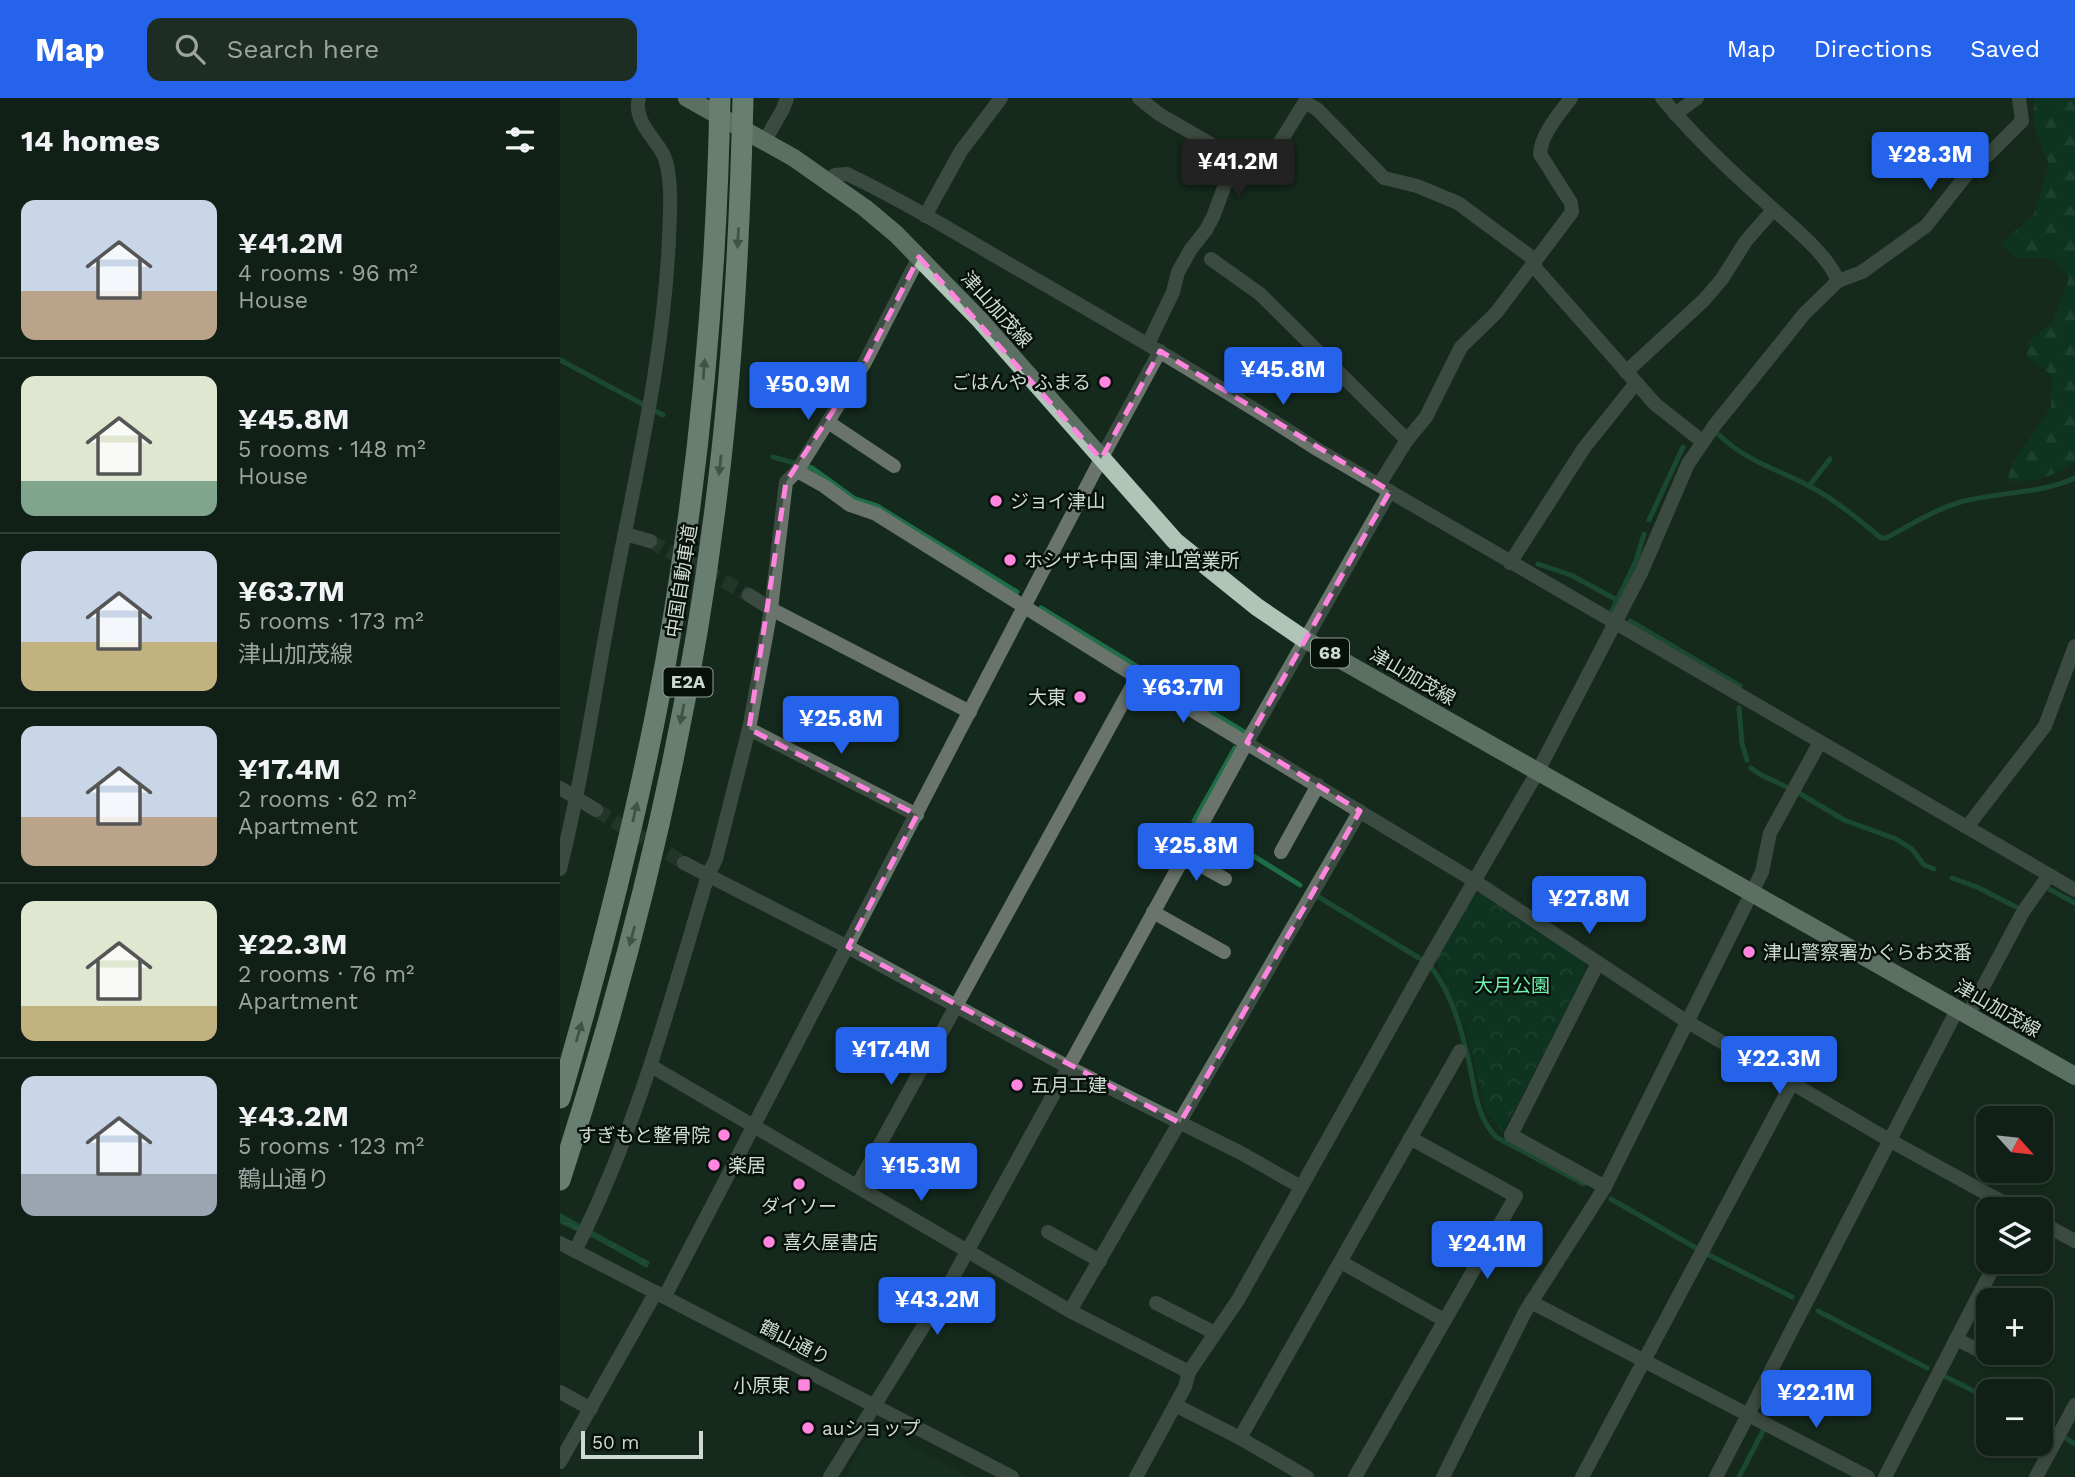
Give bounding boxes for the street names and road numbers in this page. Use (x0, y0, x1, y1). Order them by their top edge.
street label: 津山加茂線 (956, 266, 1037, 352)
street label: 中国自動車道 (661, 523, 702, 639)
road number: 68 (1311, 638, 1349, 668)
street label: 津山加茂線 (1366, 643, 1460, 710)
road number: E2A (664, 668, 712, 696)
street label: 津山加茂線 (1951, 975, 2045, 1042)
street label: 鶴山通り (756, 1315, 834, 1370)

